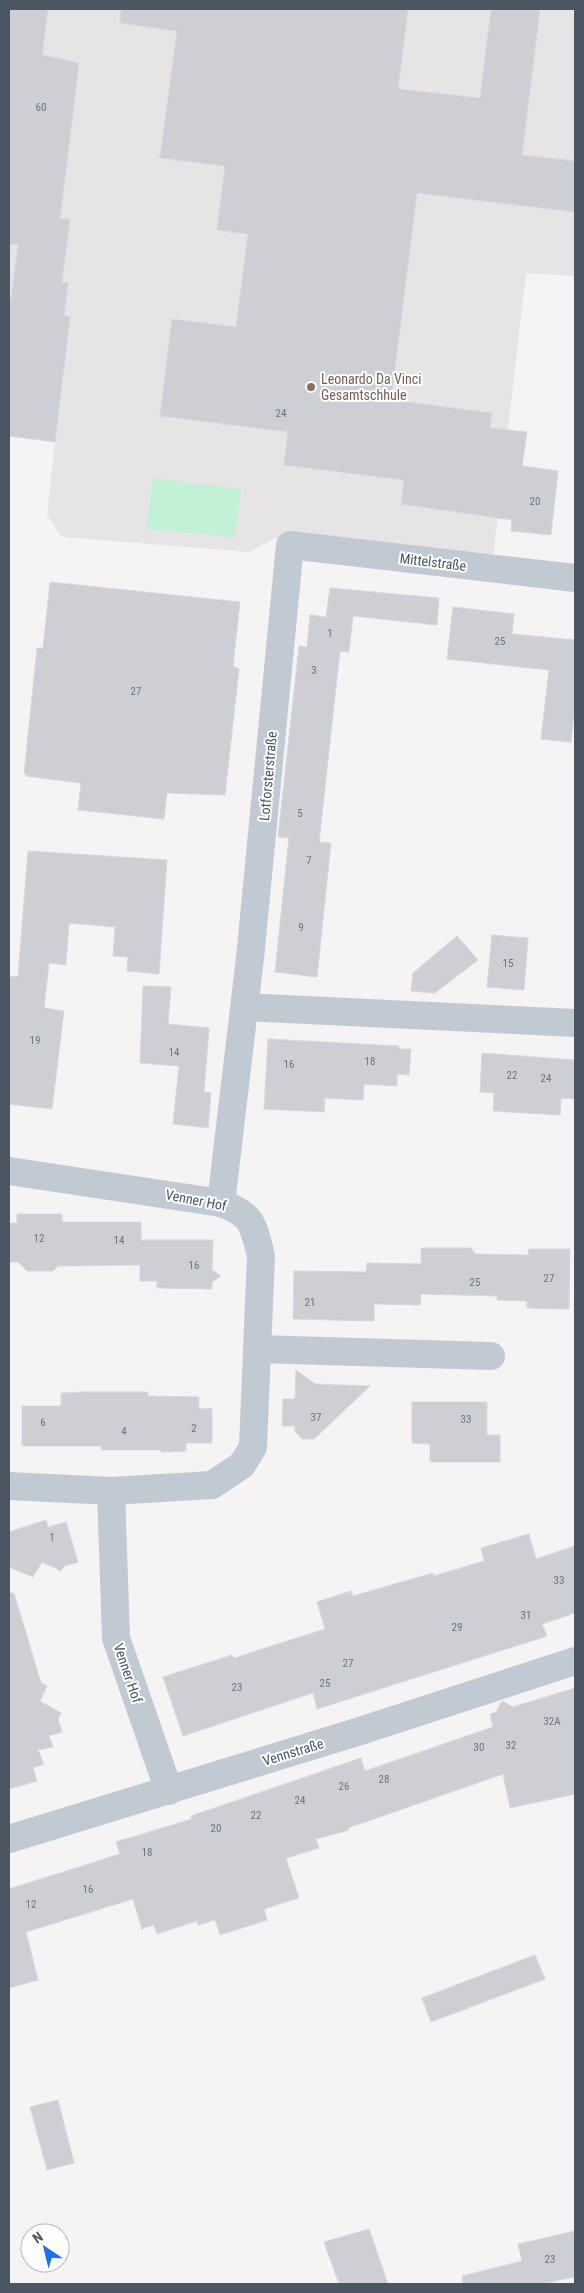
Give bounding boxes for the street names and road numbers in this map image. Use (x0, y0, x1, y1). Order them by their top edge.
street label: Mittelstraße (399, 550, 468, 574)
street label: Lotforsterstraße (256, 730, 280, 822)
street label: Venner Hof (164, 1186, 228, 1214)
street label: Venner Hof (110, 1641, 146, 1705)
street label: Vennstraße (261, 1735, 326, 1769)

